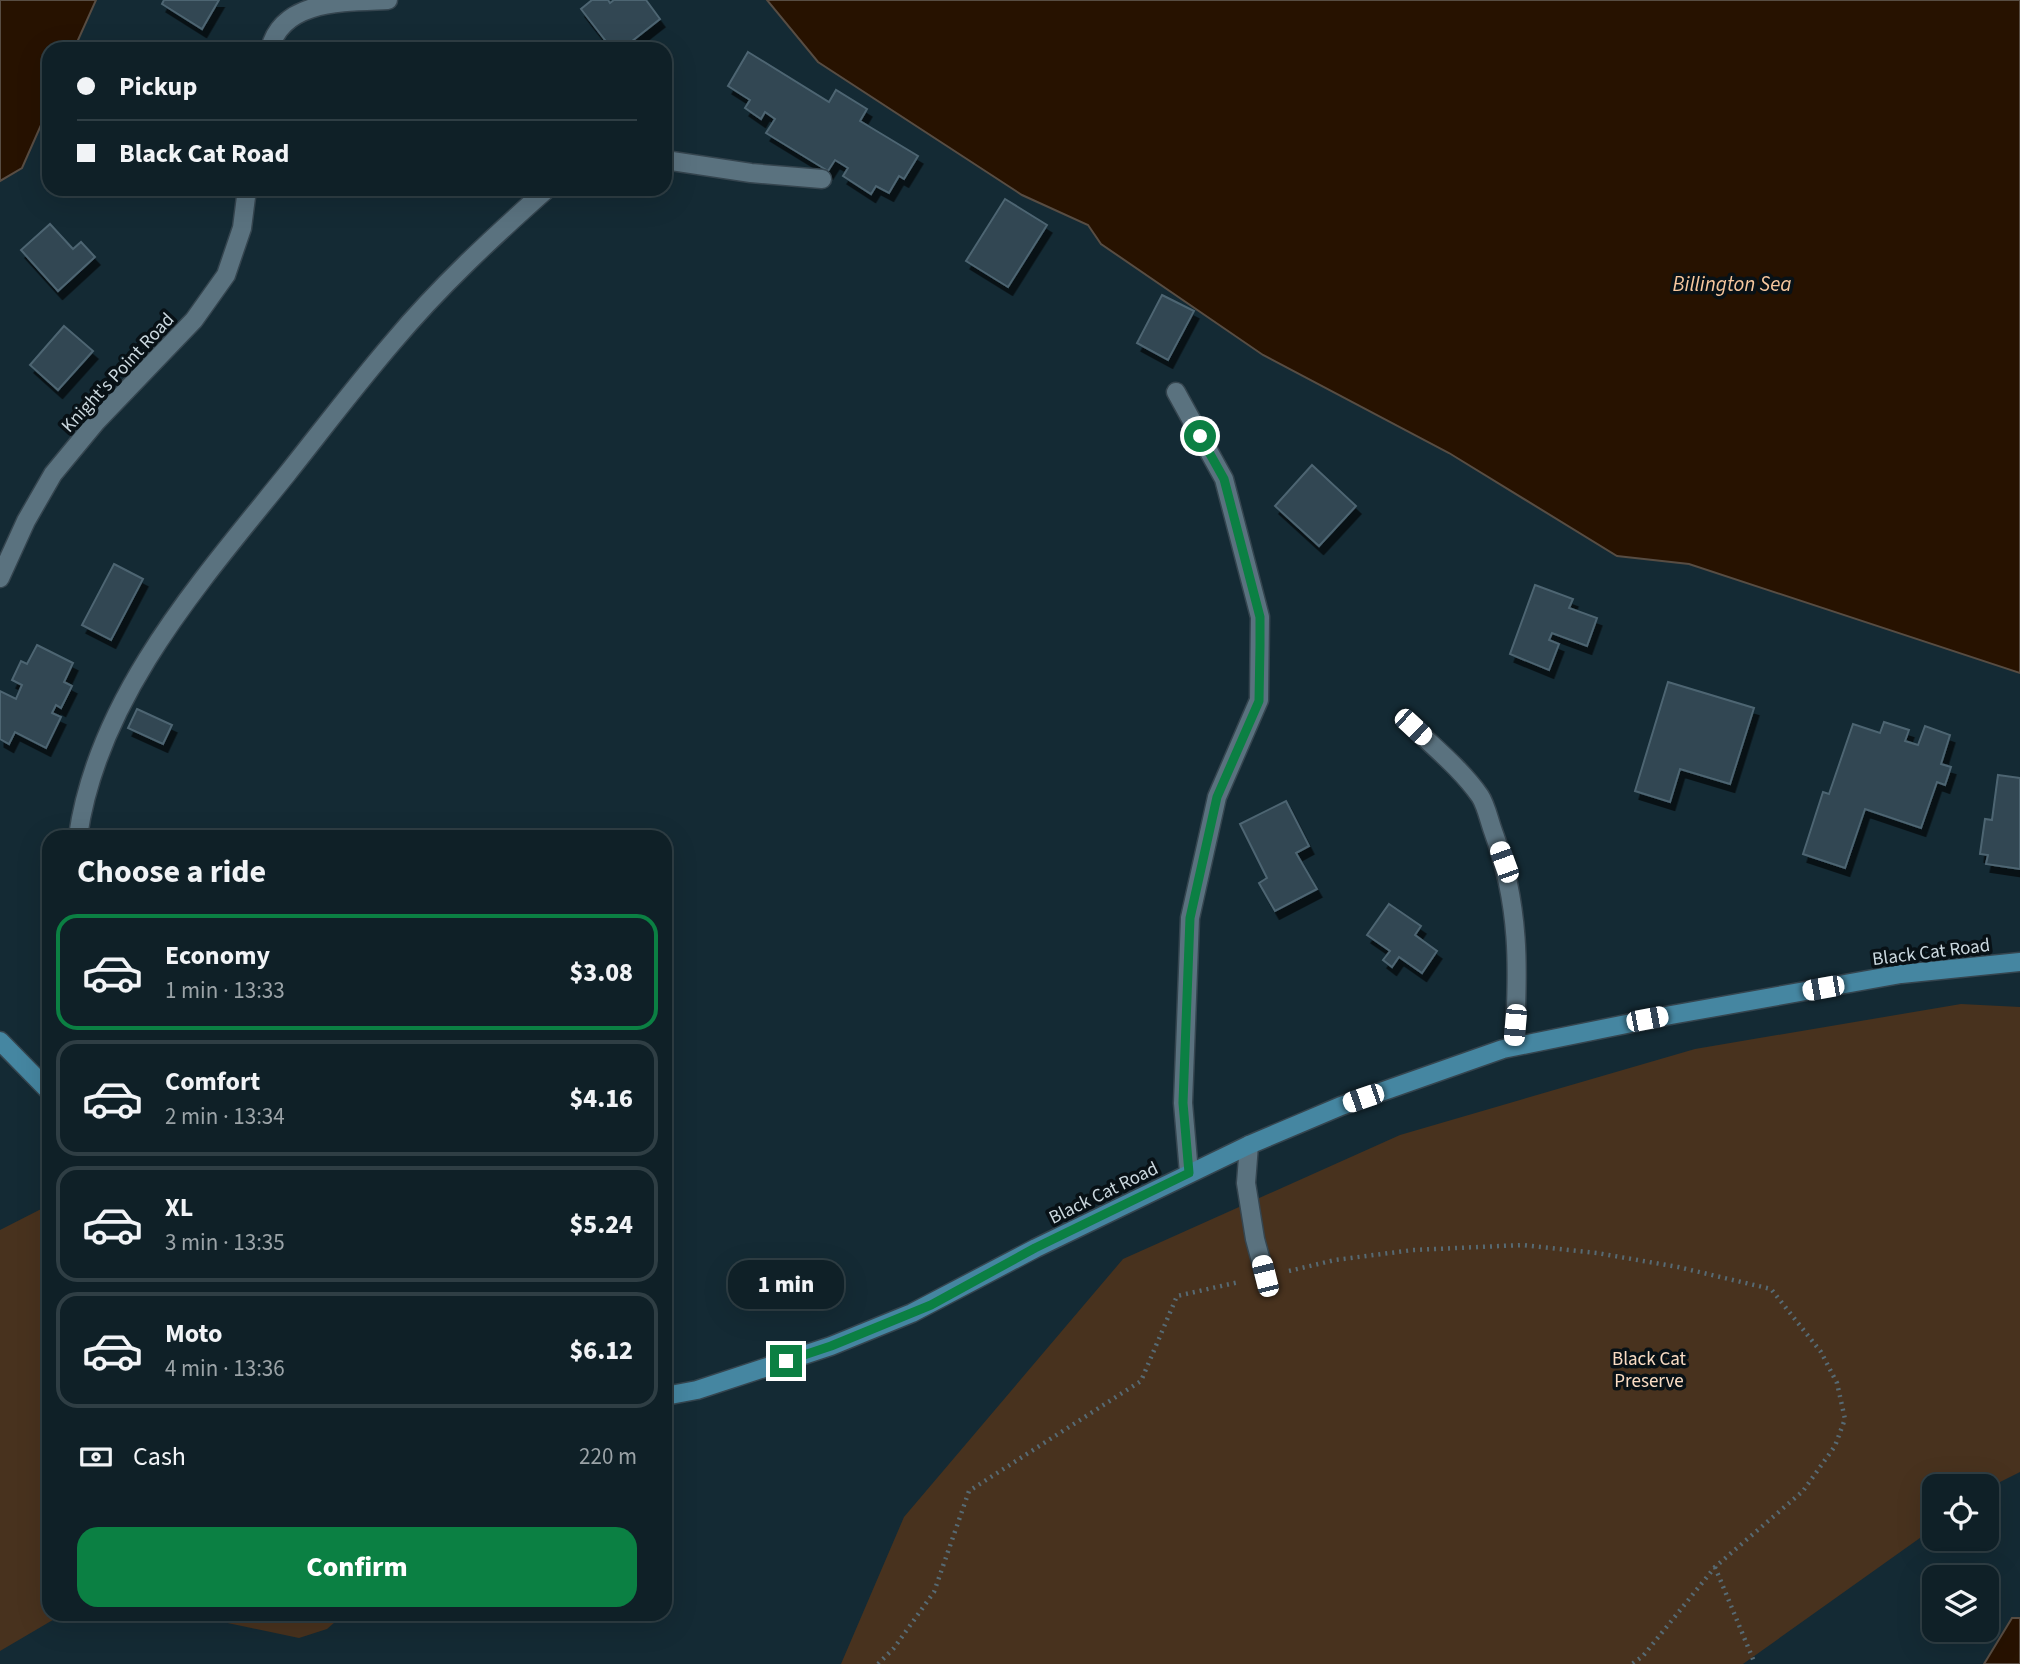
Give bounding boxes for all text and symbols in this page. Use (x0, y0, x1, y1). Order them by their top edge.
text: Pickup (119, 68, 197, 105)
text: Black Cat Road (119, 135, 289, 172)
water label: Billington Sea (1672, 269, 1792, 299)
street label: Knight's Point Road (55, 307, 181, 439)
route start (1184, 420, 1216, 452)
car (1391, 705, 1436, 749)
car (1487, 839, 1522, 885)
text: Choose a ride (77, 849, 266, 895)
street label: Black Cat Road (1871, 932, 1992, 973)
text: Economy (165, 937, 270, 974)
icon: car (81, 941, 144, 1004)
text: $3.08 (569, 954, 633, 991)
text: 1 min · 13:33 (165, 974, 285, 1007)
car (1801, 974, 1846, 1002)
car (1503, 1003, 1528, 1047)
car (1625, 1005, 1670, 1033)
text: Comfort (165, 1063, 260, 1100)
icon: car (81, 1067, 144, 1130)
text: $4.16 (569, 1080, 633, 1117)
car (1340, 1081, 1387, 1115)
text: 2 min · 13:34 (165, 1100, 285, 1133)
street label: Black Cat Road (1044, 1155, 1163, 1231)
text: XL (165, 1189, 193, 1226)
icon: car (81, 1193, 144, 1256)
text: $5.24 (569, 1206, 633, 1243)
text: 3 min · 13:35 (165, 1226, 285, 1259)
car (1250, 1253, 1281, 1299)
callout: 1 min (728, 1260, 844, 1308)
text: 1 min (758, 1268, 814, 1301)
text: Moto (165, 1315, 222, 1352)
icon: car (81, 1319, 144, 1382)
text: $6.12 (569, 1332, 633, 1369)
route end (770, 1345, 802, 1377)
park label: Black Cat Preserve (1612, 1346, 1687, 1395)
text: 4 min · 13:36 (165, 1352, 285, 1385)
icon: cash (77, 1438, 115, 1476)
text: Cash (133, 1438, 186, 1475)
text: 220 m (579, 1440, 637, 1473)
map controls (1922, 1474, 1999, 1642)
button: locate (1922, 1474, 1999, 1551)
button: Confirm (77, 1527, 637, 1607)
button: layers (1922, 1565, 1999, 1642)

